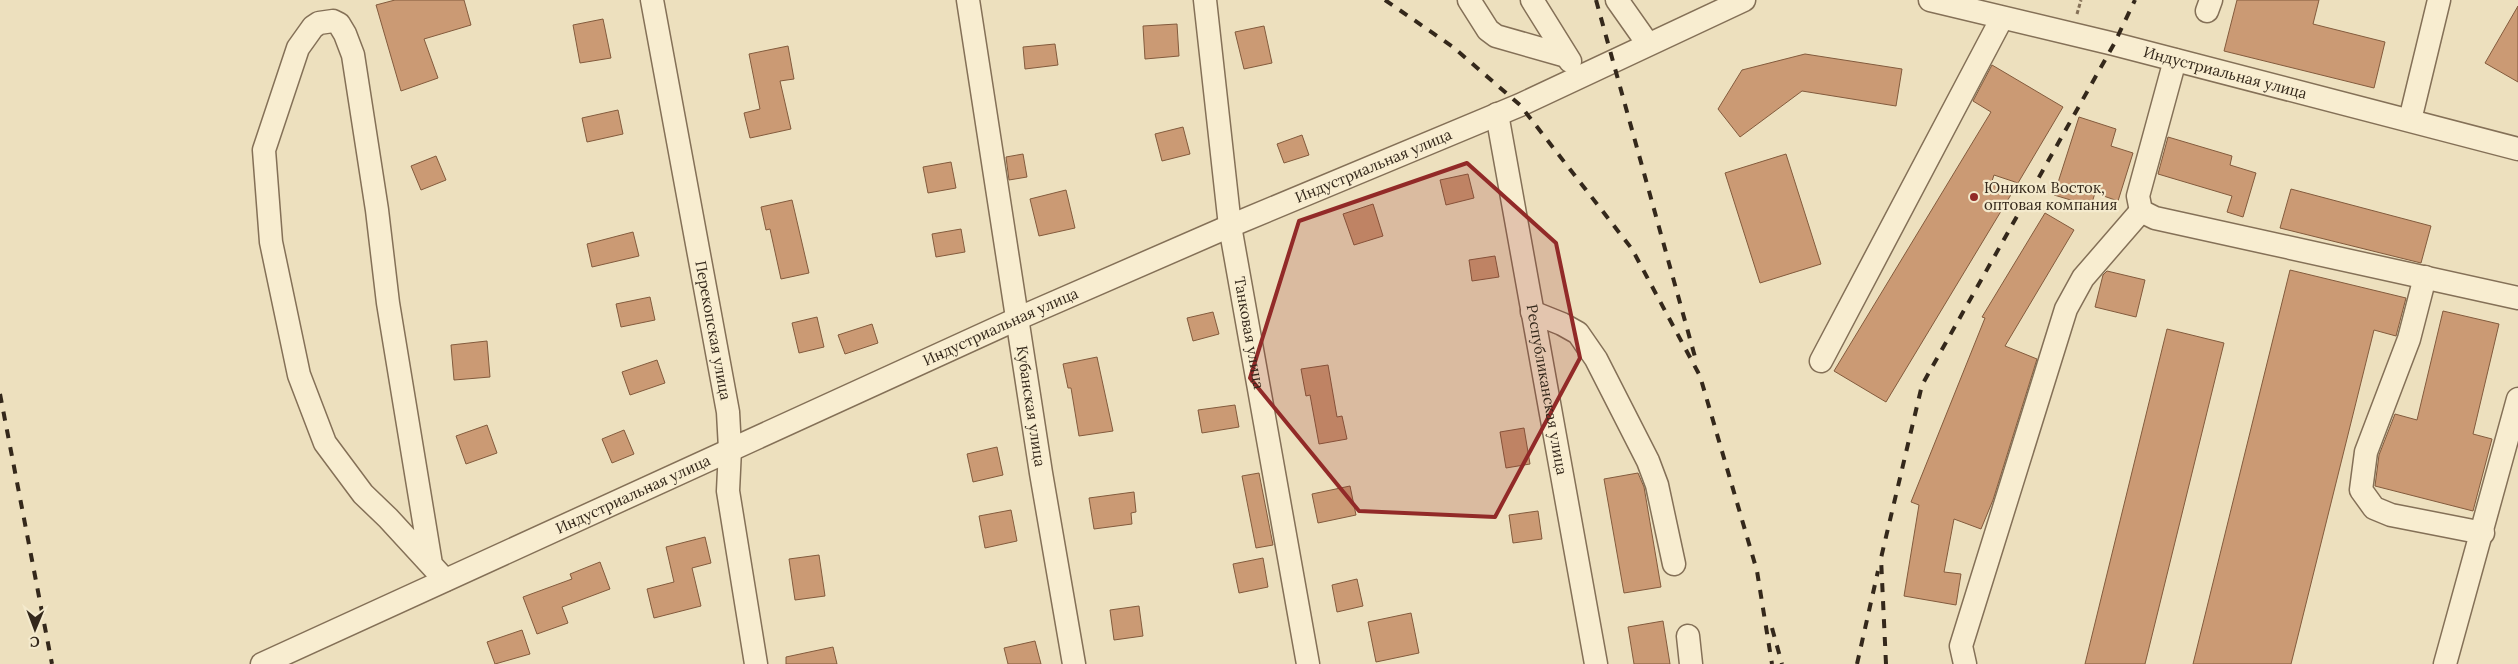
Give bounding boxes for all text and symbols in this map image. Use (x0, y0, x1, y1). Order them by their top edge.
street label: Индустриальная улица (2141, 42, 2309, 103)
street label: Индустриальная улица (1292, 124, 1455, 207)
place label: Юником Восток, оптовая компания (1984, 178, 2118, 214)
marker: Юником Восток, оптовая компания (1968, 191, 1980, 203)
street label: Перекопская улица (691, 259, 736, 402)
street label: Танковая улица (1230, 275, 1269, 391)
street label: Индустриальная улица (920, 283, 1081, 370)
street label: Республиканская улица (1522, 303, 1572, 477)
street label: Кубанская улица (1012, 344, 1050, 468)
street label: Индустриальная улица (552, 450, 714, 538)
north arrow (10, 604, 60, 654)
text: С (29, 633, 40, 651)

